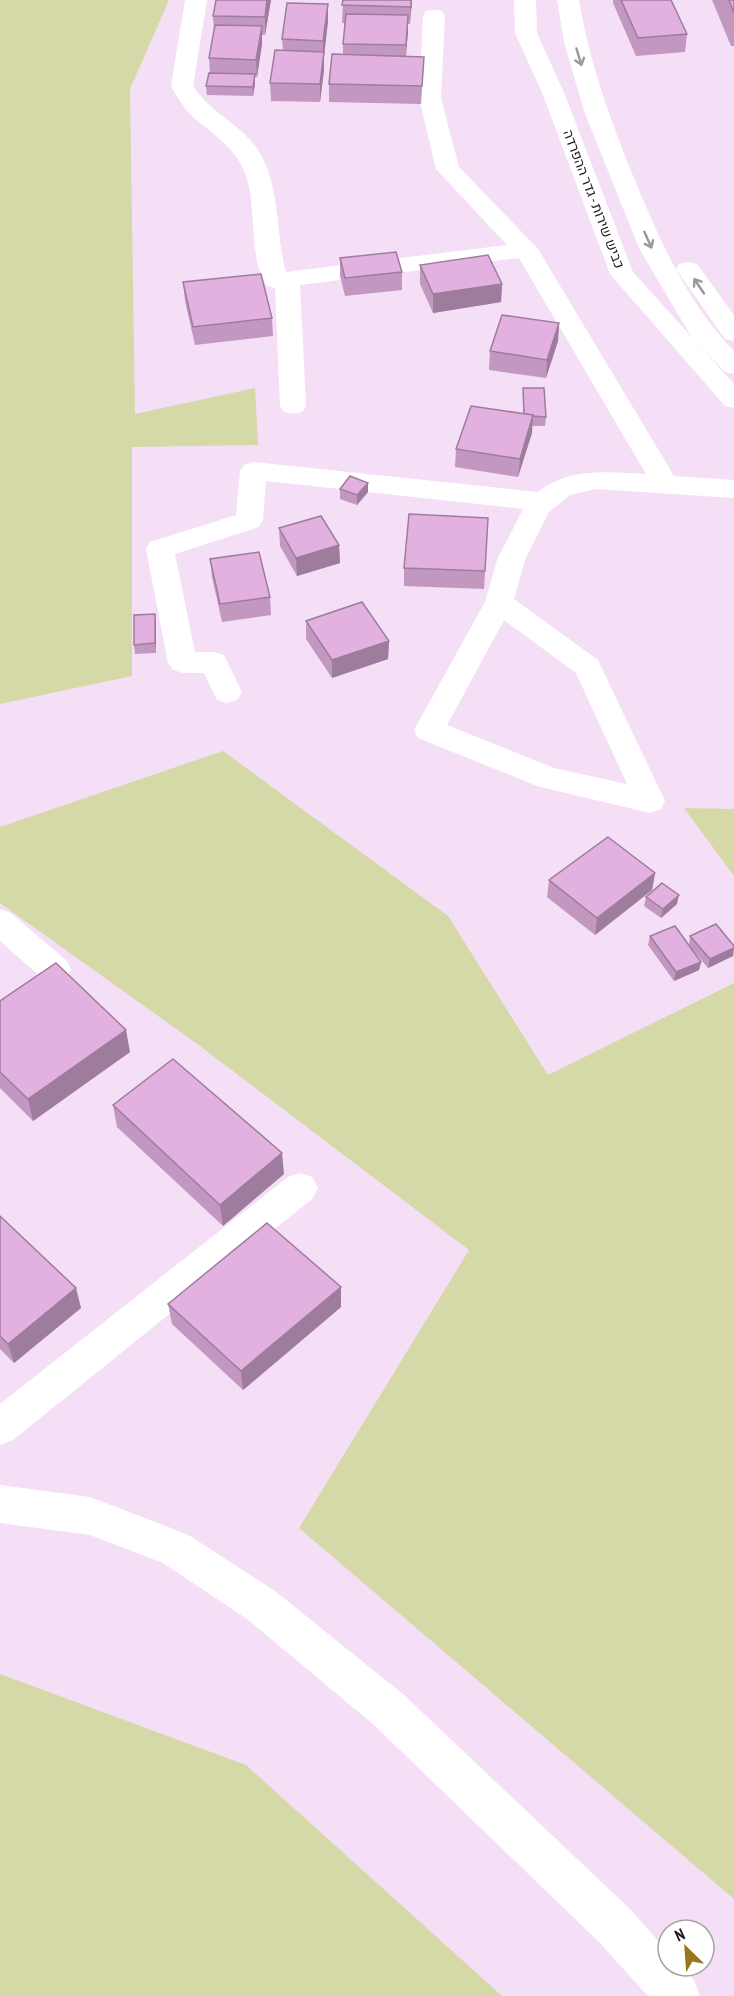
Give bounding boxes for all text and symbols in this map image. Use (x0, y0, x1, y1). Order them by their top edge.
one-way arrow (574, 47, 585, 66)
street label: כביש שירות - גדר ההפרדה (559, 127, 629, 271)
one-way arrow (642, 230, 654, 248)
one-way arrow (693, 279, 705, 295)
north arrow (656, 1918, 716, 1978)
text: N (672, 1924, 688, 1945)

